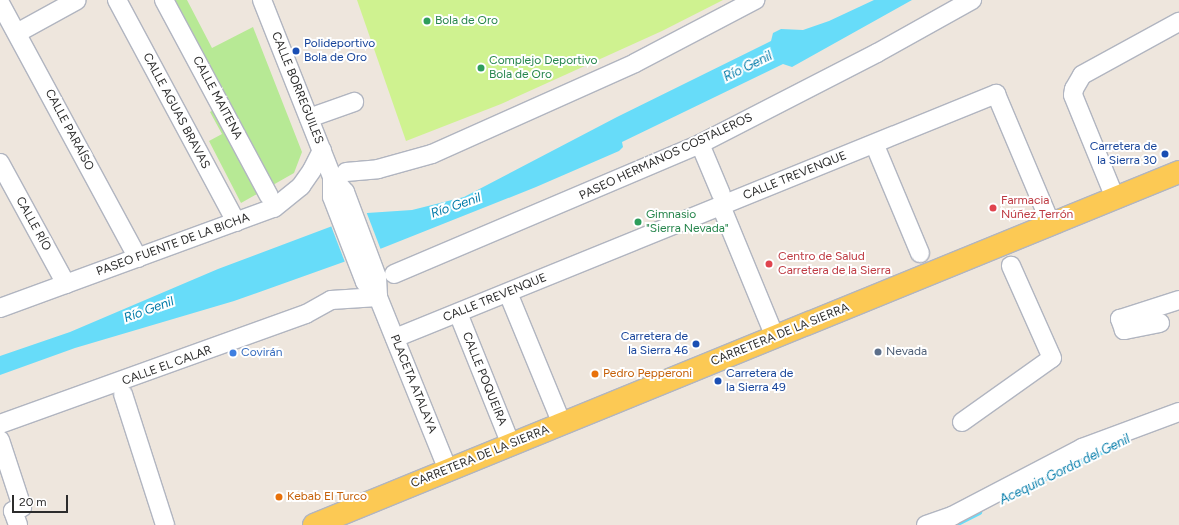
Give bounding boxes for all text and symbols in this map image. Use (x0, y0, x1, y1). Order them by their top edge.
place label: Bola de Oro (435, 14, 498, 28)
marker: Bola de Oro (422, 16, 432, 26)
street label: CALLE BORREGUILES (268, 30, 326, 146)
place label: Polideportivo Bola de Oro (304, 37, 375, 65)
marker: Polideportivo Bola de Oro (291, 46, 301, 56)
water label: Río Genil (721, 49, 775, 85)
street label: CALLE AGUAS BRAVAS (139, 51, 213, 171)
street label: CALLE MAITENA (189, 54, 245, 142)
place label: Complejo Deportivo Bola de Oro (489, 54, 598, 82)
marker: Complejo Deportivo Bola de Oro (476, 63, 486, 73)
street label: CALLE PARAÍSO (42, 87, 96, 173)
street label: PASEO HERMANOS COSTALEROS (577, 110, 755, 204)
place label: Carretera de la Sierra 30 (1090, 140, 1157, 168)
street label: CALLE TREVENQUE (741, 149, 849, 203)
marker: Carretera de la Sierra 30 (1160, 149, 1170, 159)
water label: Río Genil (429, 190, 483, 222)
place label: Farmacia Núñez Terrón (1001, 194, 1073, 222)
street label: CALLE RÍO (12, 195, 54, 253)
marker: Farmacia Núñez Terrón (988, 203, 998, 213)
place label: Gimnasio "Sierra Nevada" (646, 208, 729, 236)
street label: PASEO FUENTE DE LA BICHA (94, 211, 252, 279)
marker: Gimnasio "Sierra Nevada" (633, 217, 643, 227)
place label: Centro de Salud Carretera de la Sierra (778, 250, 891, 278)
marker: Centro de Salud Carretera de la Sierra (763, 258, 775, 270)
street label: CALLE TREVENQUE (441, 271, 549, 325)
water label: Río Genil (122, 294, 176, 326)
street label: CARRETERA DE LA SIERRA (709, 301, 851, 369)
street label: CALLE POQUEIRA (459, 330, 509, 428)
place label: Carretera de la Sierra 46 (621, 330, 688, 358)
street label: PLACETA ATALAYA (387, 333, 439, 435)
marker: Carretera de la Sierra 46 (691, 339, 701, 349)
street label: CALLE EL CALAR (120, 343, 214, 389)
place label: Nevada (886, 345, 927, 359)
place label: Covirán (241, 346, 282, 360)
marker: Nevada (873, 347, 883, 357)
marker: Covirán (228, 348, 238, 358)
place label: Pedro Pepperoni (603, 367, 692, 381)
place label: Carretera de la Sierra 49 (726, 367, 793, 395)
marker: Pedro Pepperoni (590, 369, 600, 379)
marker: Carretera de la Sierra 49 (713, 376, 723, 386)
street label: CARRETERA DE LA SIERRA (409, 423, 551, 491)
water label: Acequia Gorda del Genil (997, 432, 1133, 508)
scale bar (14, 487, 70, 513)
place label: Kebab El Turco (287, 490, 367, 504)
marker: Kebab El Turco (274, 492, 284, 502)
text: 20 m (19, 495, 47, 509)

